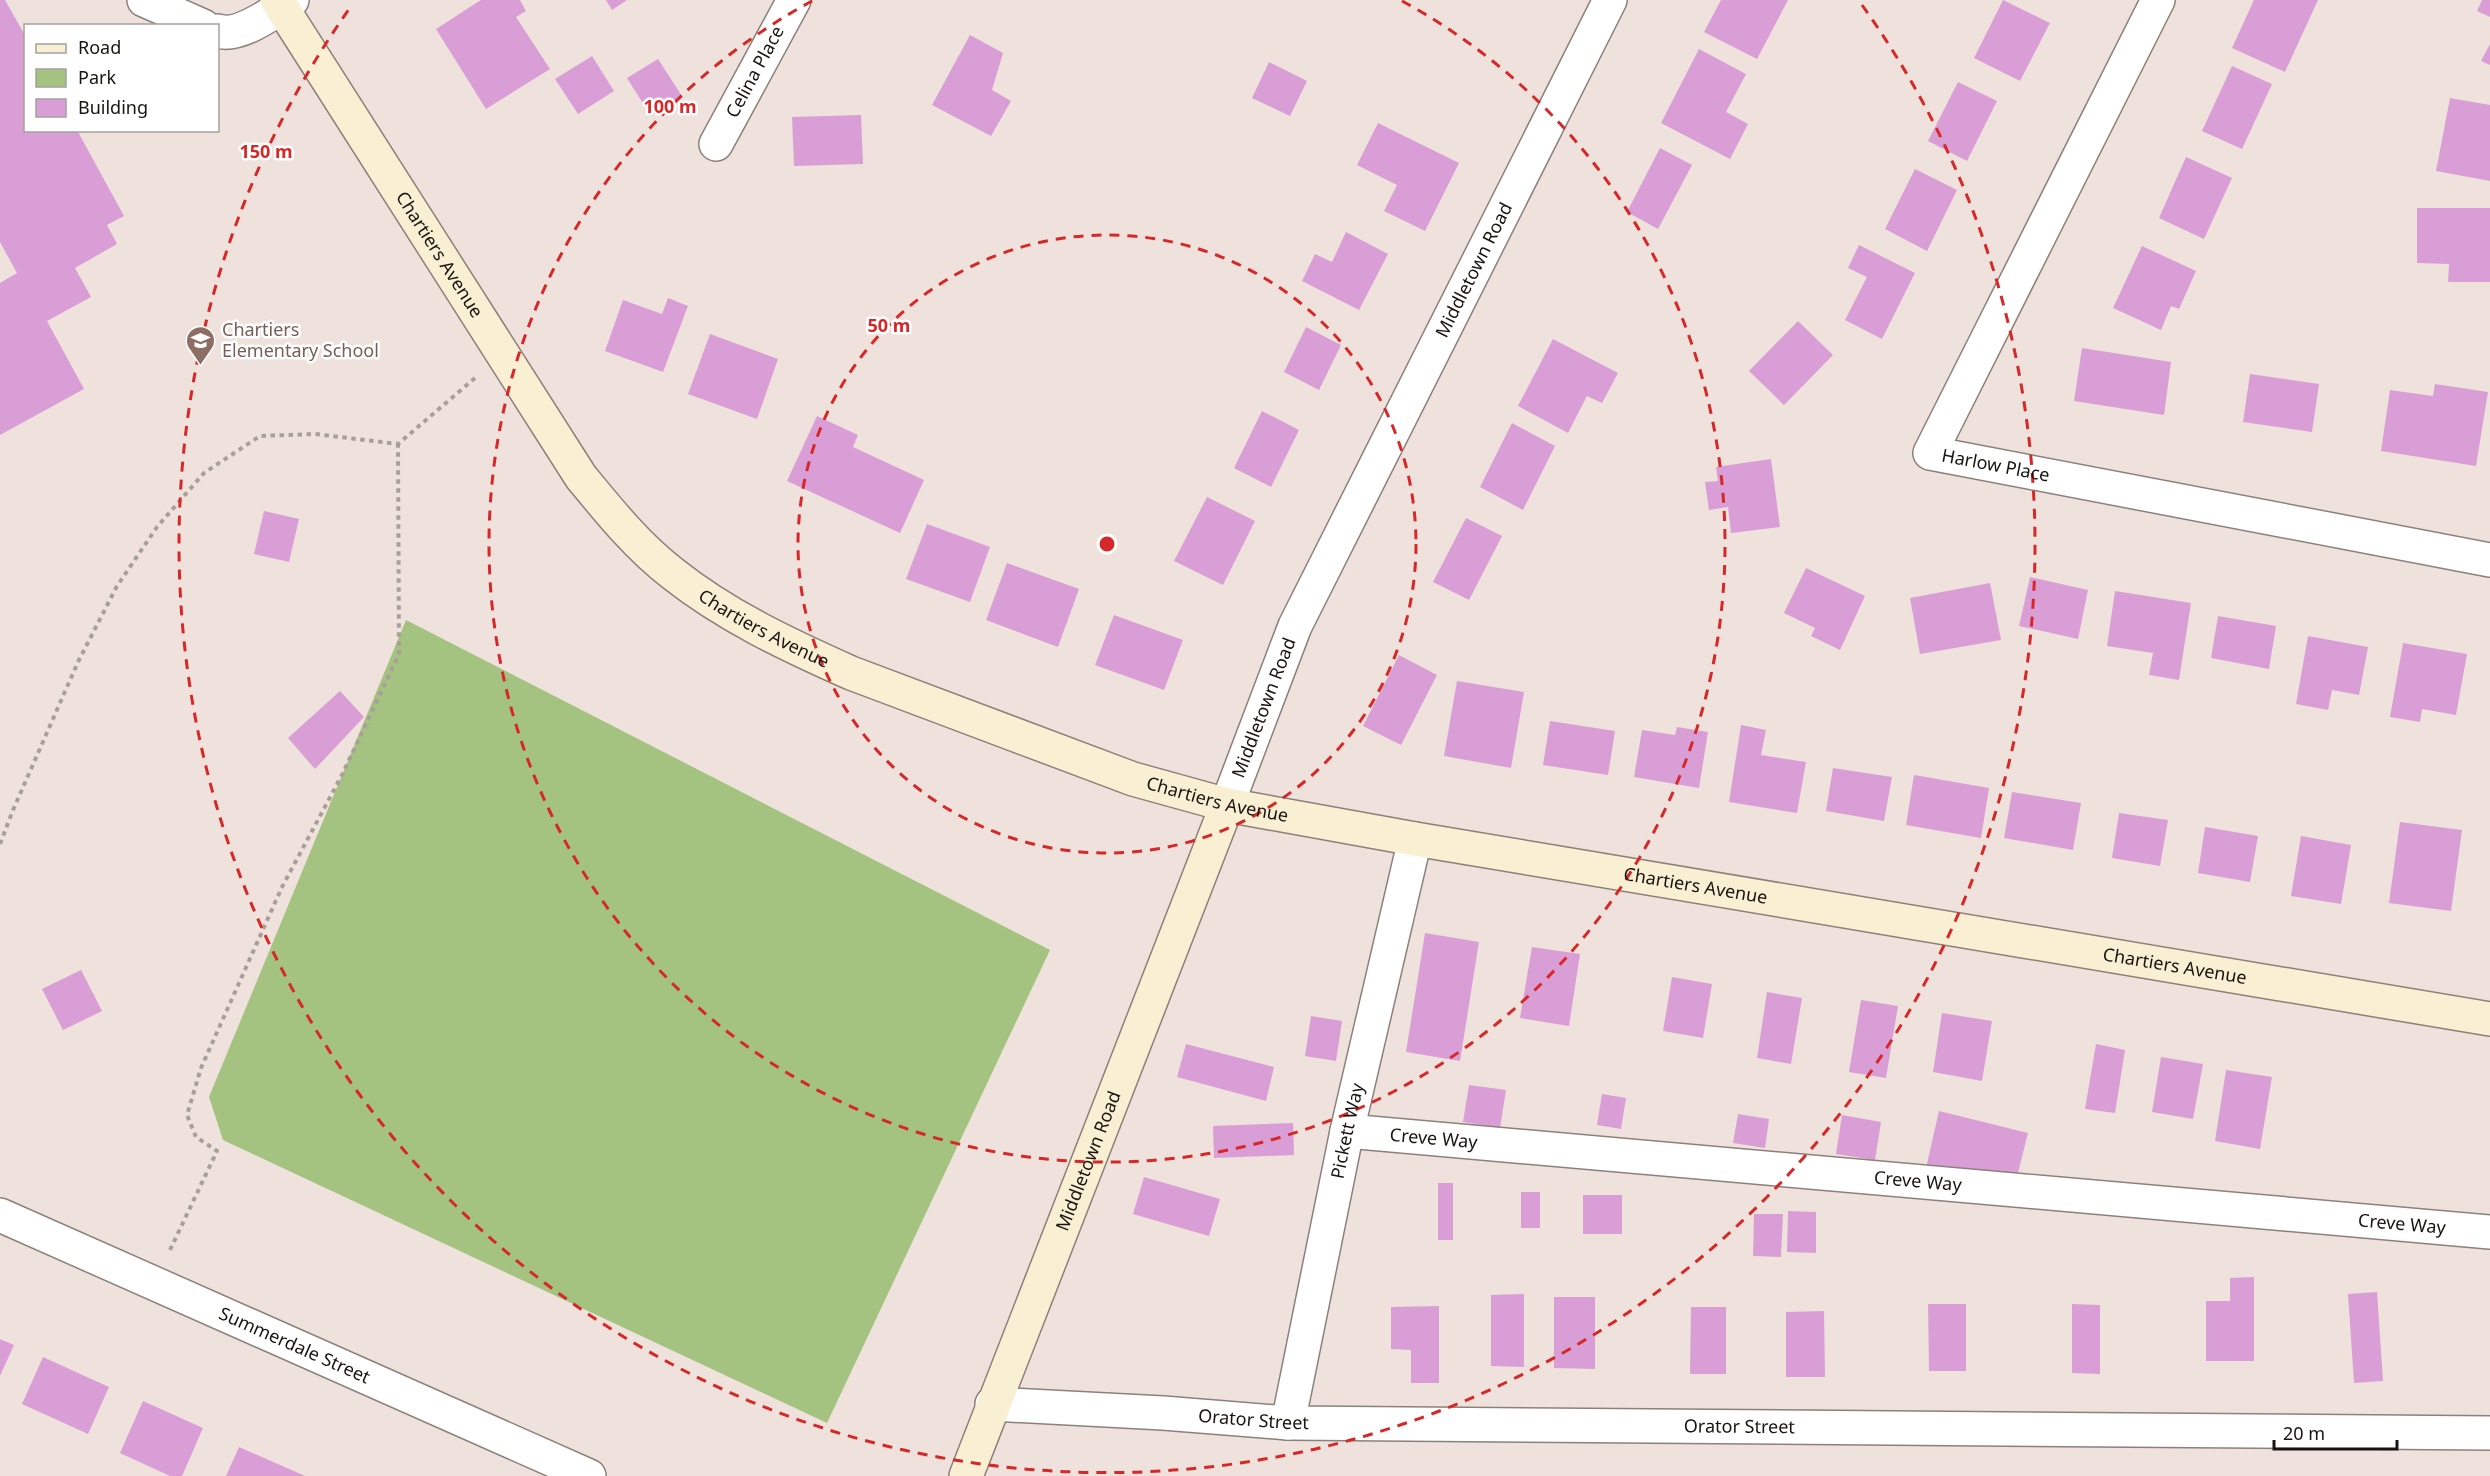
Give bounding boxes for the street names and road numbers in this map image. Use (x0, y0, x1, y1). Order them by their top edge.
street label: Celina Place (720, 21, 789, 122)
street label: Chartiers Avenue (391, 186, 489, 322)
street label: Middletown Road (1429, 198, 1517, 341)
street label: Harlow Place (1940, 443, 2052, 487)
street label: Chartiers Avenue (694, 583, 833, 673)
street label: Middletown Road (1225, 634, 1301, 781)
street label: Chartiers Avenue (1144, 770, 1290, 827)
street label: Chartiers Avenue (1622, 861, 1769, 909)
street label: Chartiers Avenue (2101, 941, 2249, 989)
street label: Pickett Way (1325, 1080, 1369, 1181)
street label: Middletown Road (1050, 1087, 1126, 1234)
street label: Creve Way (1389, 1122, 1479, 1154)
street label: Creve Way (1873, 1165, 1964, 1196)
street label: Creve Way (2357, 1207, 2448, 1239)
street label: Summerdale Street (215, 1301, 375, 1389)
street label: Orator Street (1197, 1403, 1309, 1434)
street label: Orator Street (1684, 1413, 1795, 1438)

